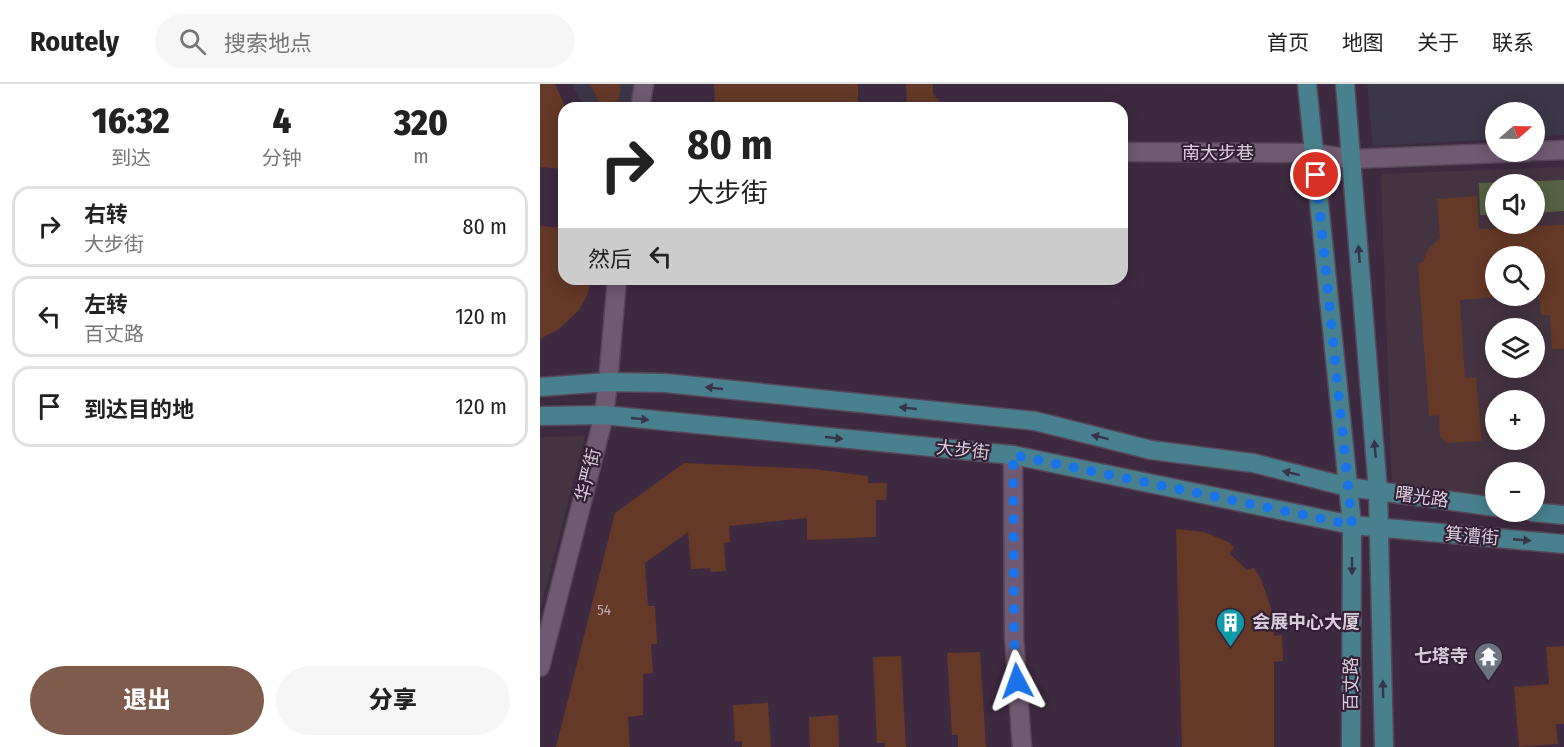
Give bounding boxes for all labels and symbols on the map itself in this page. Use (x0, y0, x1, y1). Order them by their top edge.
north arrow (1485, 102, 1545, 162)
street label: 南大步巷 (1182, 142, 1254, 164)
pin (1290, 149, 1341, 200)
one-way arrow (1354, 245, 1364, 264)
one-way arrow (704, 383, 723, 393)
one-way arrow (898, 403, 917, 413)
one-way arrow (631, 414, 650, 423)
one-way arrow (1091, 432, 1109, 442)
one-way arrow (825, 433, 844, 443)
street label: 大步街 (935, 436, 991, 464)
one-way arrow (1370, 439, 1380, 458)
street label: 华严街 (571, 446, 605, 504)
one-way arrow (1282, 467, 1301, 477)
street label: 曙光路 (1394, 482, 1450, 512)
street label: 箕漕街 (1444, 523, 1500, 549)
one-way arrow (1513, 536, 1532, 545)
one-way arrow (1347, 557, 1357, 576)
house number: 54 (597, 601, 611, 619)
building icon: 会展中心大厦 (1215, 606, 1247, 648)
place label: 会展中心大厦 (1252, 611, 1360, 633)
temple icon: 七塔寺 (1473, 640, 1505, 682)
place label: 七塔寺 (1414, 645, 1468, 667)
position arrow (985, 649, 1049, 713)
street label: 百丈路 (1340, 657, 1362, 711)
one-way arrow (1378, 679, 1388, 698)

